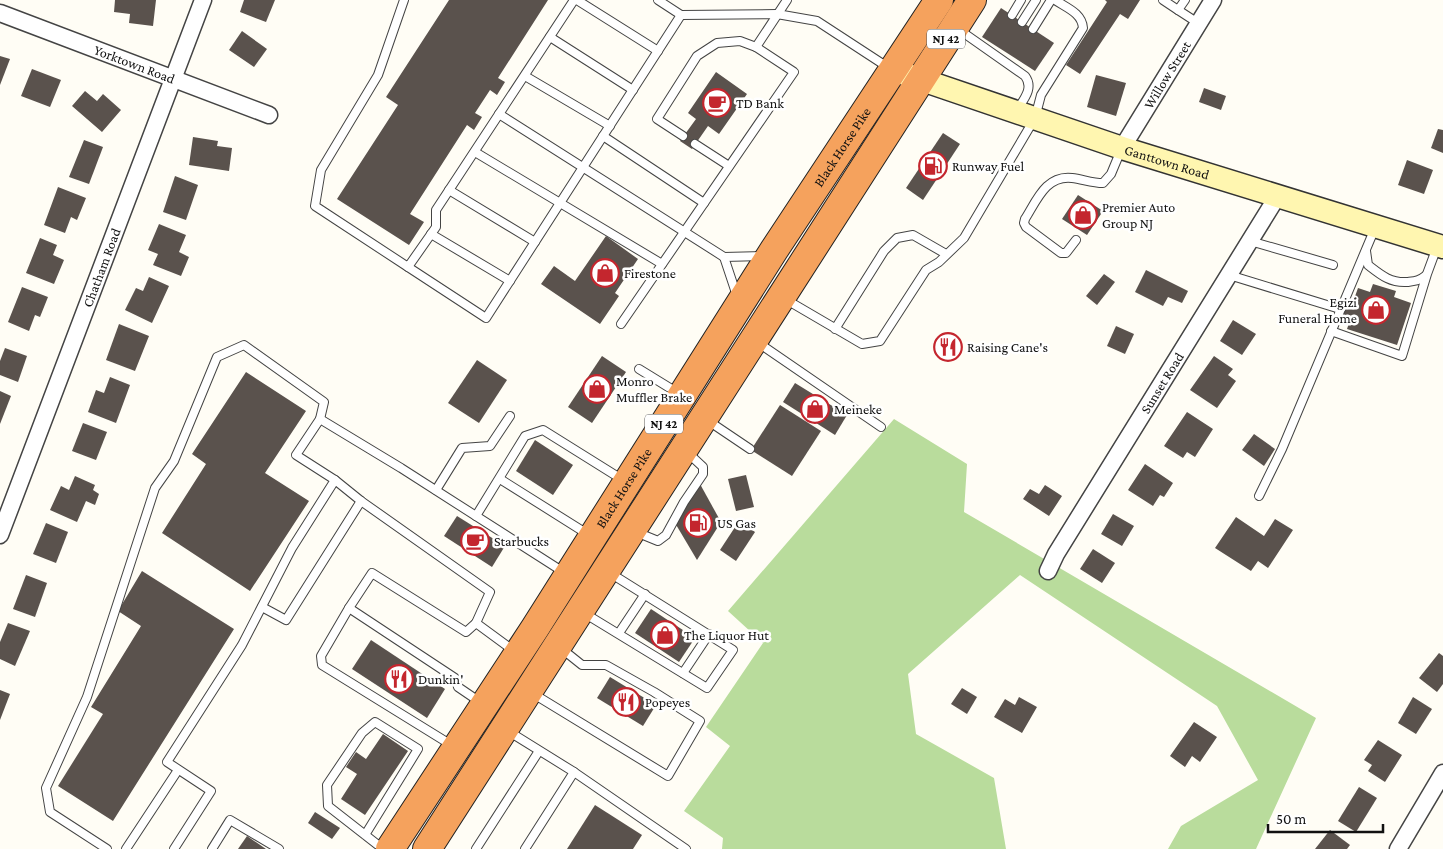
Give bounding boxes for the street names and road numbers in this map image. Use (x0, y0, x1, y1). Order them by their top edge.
road number: NJ 42 (927, 30, 965, 48)
street label: Willow Street (1140, 38, 1194, 111)
street label: Yorktown Road (92, 41, 178, 87)
street label: Black Horse Pike (810, 104, 874, 190)
street label: Ganttown Road (1123, 141, 1212, 183)
street label: Chatham Road (79, 225, 124, 309)
street label: Sunset Road (1137, 349, 1187, 416)
road number: NJ 42 (645, 414, 683, 434)
street label: Black Horse Pike (592, 445, 655, 531)

